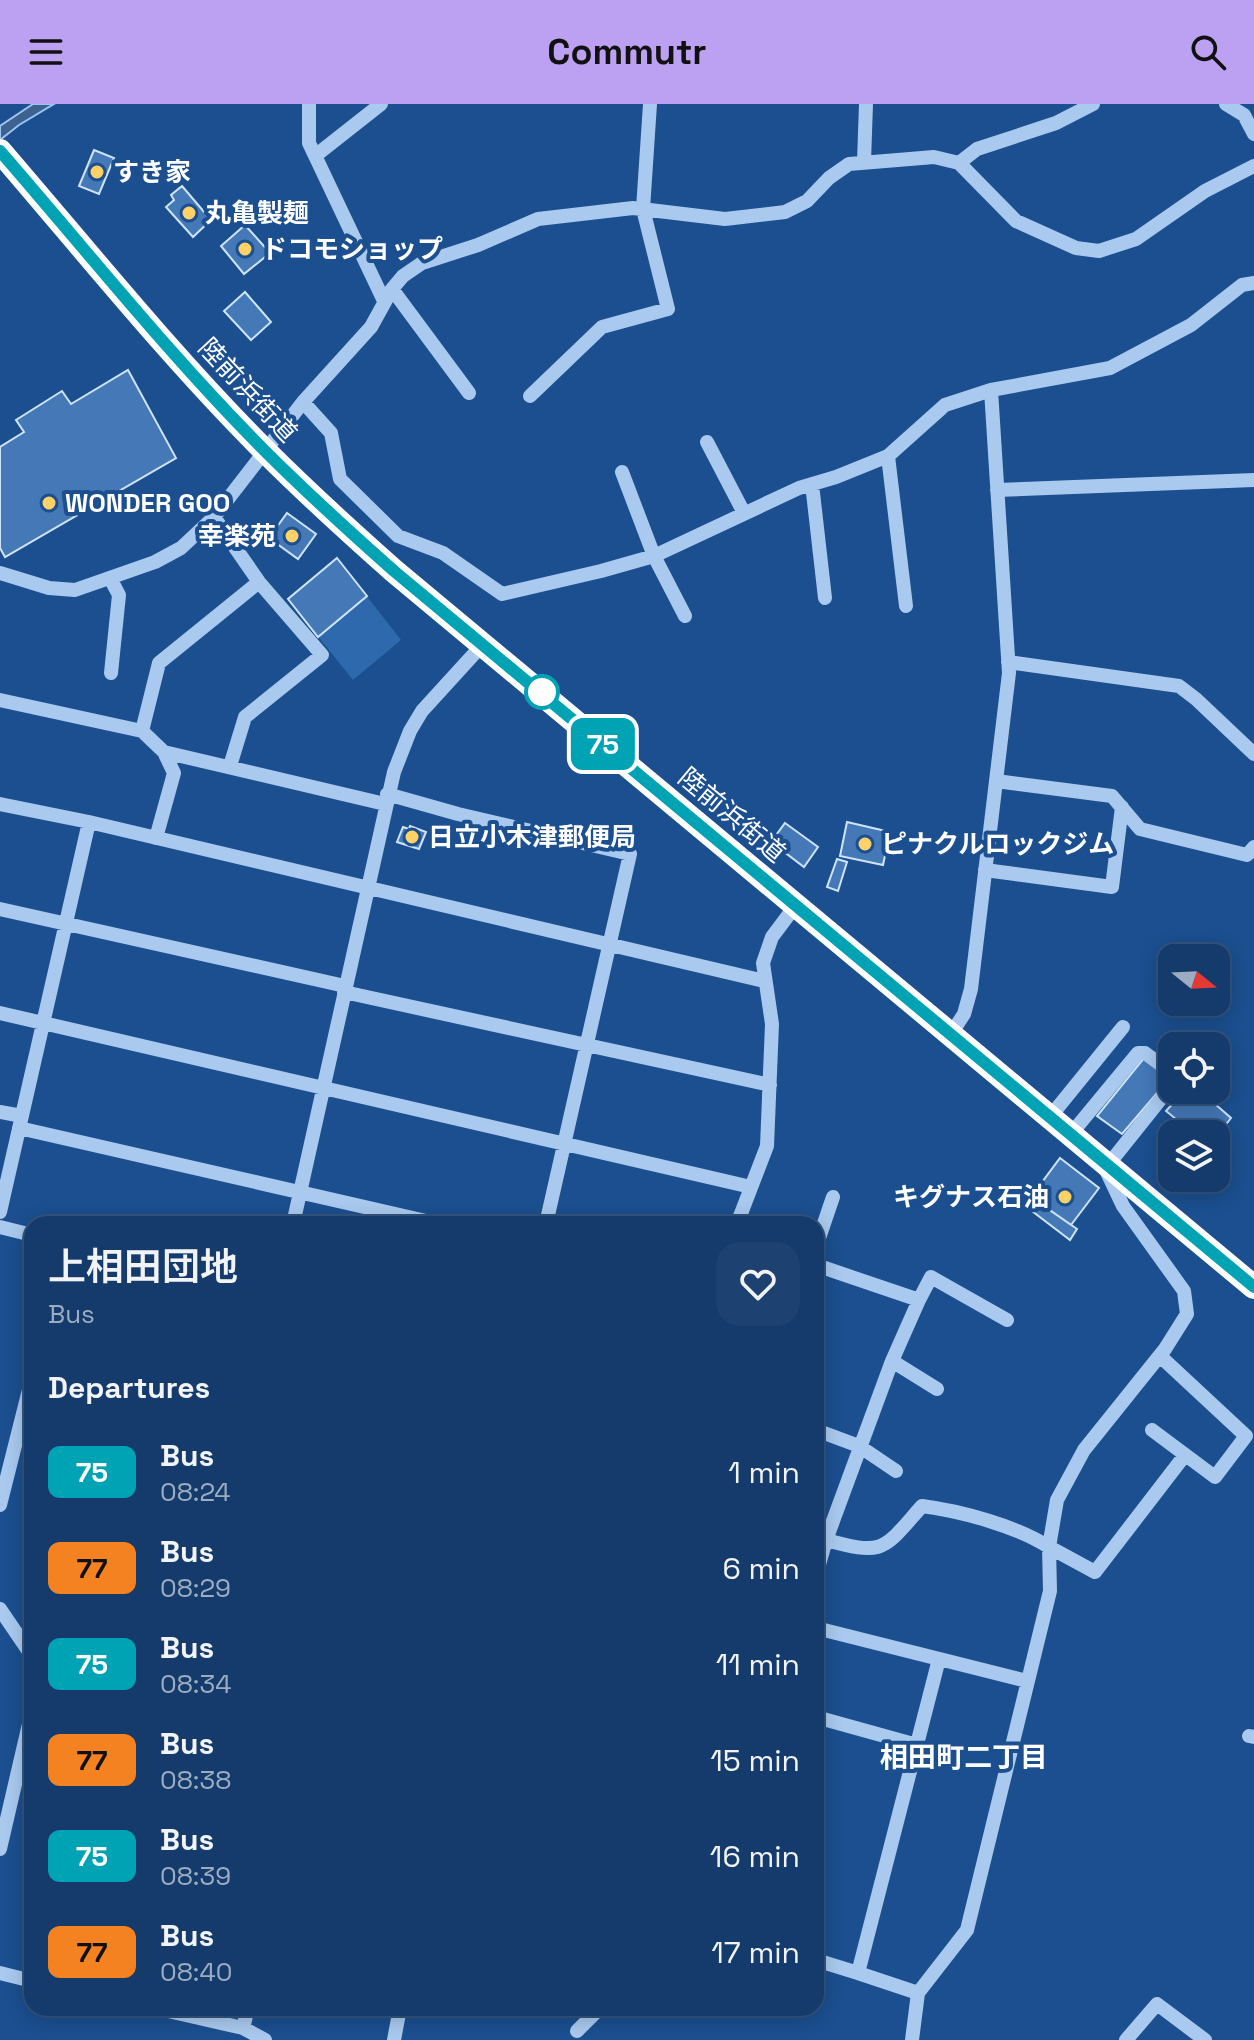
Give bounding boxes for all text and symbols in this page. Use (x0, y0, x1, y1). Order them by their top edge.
text: Commutr (547, 29, 707, 75)
icon: menu (24, 30, 68, 74)
icon: search (1186, 30, 1230, 74)
place label: すき家 (113, 155, 191, 189)
marker: すき家 (88, 163, 106, 181)
place label: 丸亀製麺 (205, 196, 309, 230)
marker: 丸亀製麺 (180, 204, 198, 222)
place label: ドコモショップ (261, 232, 443, 266)
marker: ドコモショップ (236, 240, 254, 258)
street label: 陸前浜街道 (191, 331, 305, 449)
place label: WONDER GOO (65, 486, 230, 520)
marker: WONDER GOO (40, 494, 58, 512)
place label: 幸楽苑 (198, 519, 276, 553)
marker: 幸楽苑 (283, 527, 301, 545)
unlabelled marker (525, 675, 559, 709)
line badge: 75 (567, 718, 639, 770)
text: 75 (587, 726, 619, 762)
street label: 陸前浜街道 (671, 760, 793, 870)
place label: 日立小木津郵便局 (428, 820, 636, 854)
place label: ピナクルロックジム (881, 827, 1114, 861)
marker: 日立小木津郵便局 (403, 828, 421, 846)
marker: ピナクルロックジム (856, 835, 874, 853)
north arrow (1158, 944, 1230, 1016)
map controls (1158, 944, 1230, 1192)
button: locate (1158, 1032, 1230, 1104)
button: layers (1158, 1120, 1230, 1192)
place label: キグナス石油 (893, 1180, 1049, 1214)
marker: キグナス石油 (1056, 1188, 1074, 1206)
button: heart (716, 1242, 800, 1326)
text: 上相田団地 (48, 1243, 238, 1291)
text: Bus (48, 1297, 95, 1331)
text: Departures (48, 1368, 210, 1407)
text: Bus (160, 1436, 214, 1475)
text: 1 min (728, 1453, 800, 1492)
text: 75 (76, 1454, 108, 1490)
text: 08:24 (160, 1475, 231, 1509)
text: Bus (160, 1532, 214, 1571)
text: 6 min (722, 1549, 800, 1588)
text: 77 (76, 1550, 108, 1586)
text: 08:29 (160, 1571, 231, 1605)
text: Bus (160, 1628, 214, 1667)
text: 11 min (716, 1645, 800, 1684)
text: 75 (76, 1646, 108, 1682)
text: 08:34 (160, 1667, 231, 1701)
text: Bus (160, 1724, 214, 1763)
district label: 相田町二丁目 (880, 1739, 1048, 1775)
text: 15 min (710, 1741, 800, 1780)
text: 77 (76, 1742, 108, 1778)
text: 08:38 (160, 1763, 231, 1797)
text: Bus (160, 1820, 214, 1859)
text: 16 min (710, 1837, 800, 1876)
text: 75 (76, 1838, 108, 1874)
text: 08:39 (160, 1859, 231, 1893)
text: Bus (160, 1916, 214, 1955)
text: 17 min (711, 1933, 800, 1972)
text: 77 (76, 1934, 108, 1970)
text: 08:40 (160, 1955, 232, 1989)

